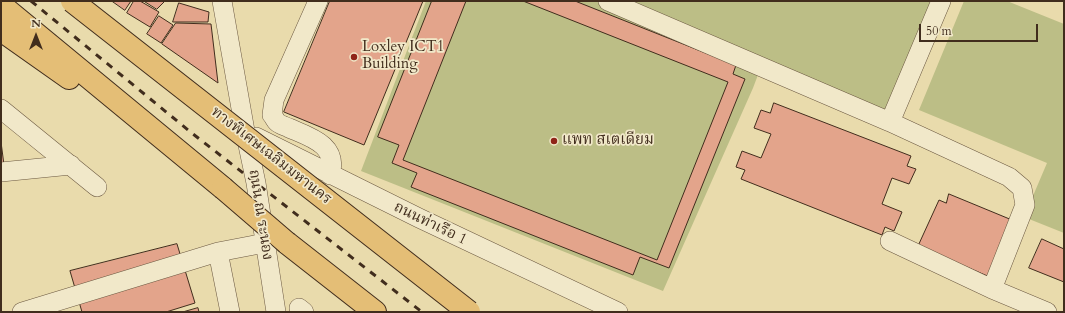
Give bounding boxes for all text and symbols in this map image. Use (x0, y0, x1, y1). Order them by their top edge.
north arrow (16, 16, 56, 56)
text: N (31, 16, 41, 31)
scale bar (921, 16, 1040, 42)
text: 50 m (926, 23, 952, 39)
place label: Loxley ICT1 Building (362, 39, 444, 74)
marker: Loxley ICT1 Building (349, 52, 359, 62)
street label: ทางพิเศษเฉลิมมหานคร (207, 103, 335, 209)
place label: แพท สเตเดียม (562, 132, 654, 150)
marker: แพท สเตเดียม (549, 136, 559, 146)
street label: ถนน ณ ระนอง (244, 168, 276, 262)
street label: ถนนท่าเรือ 1 (390, 199, 470, 249)

